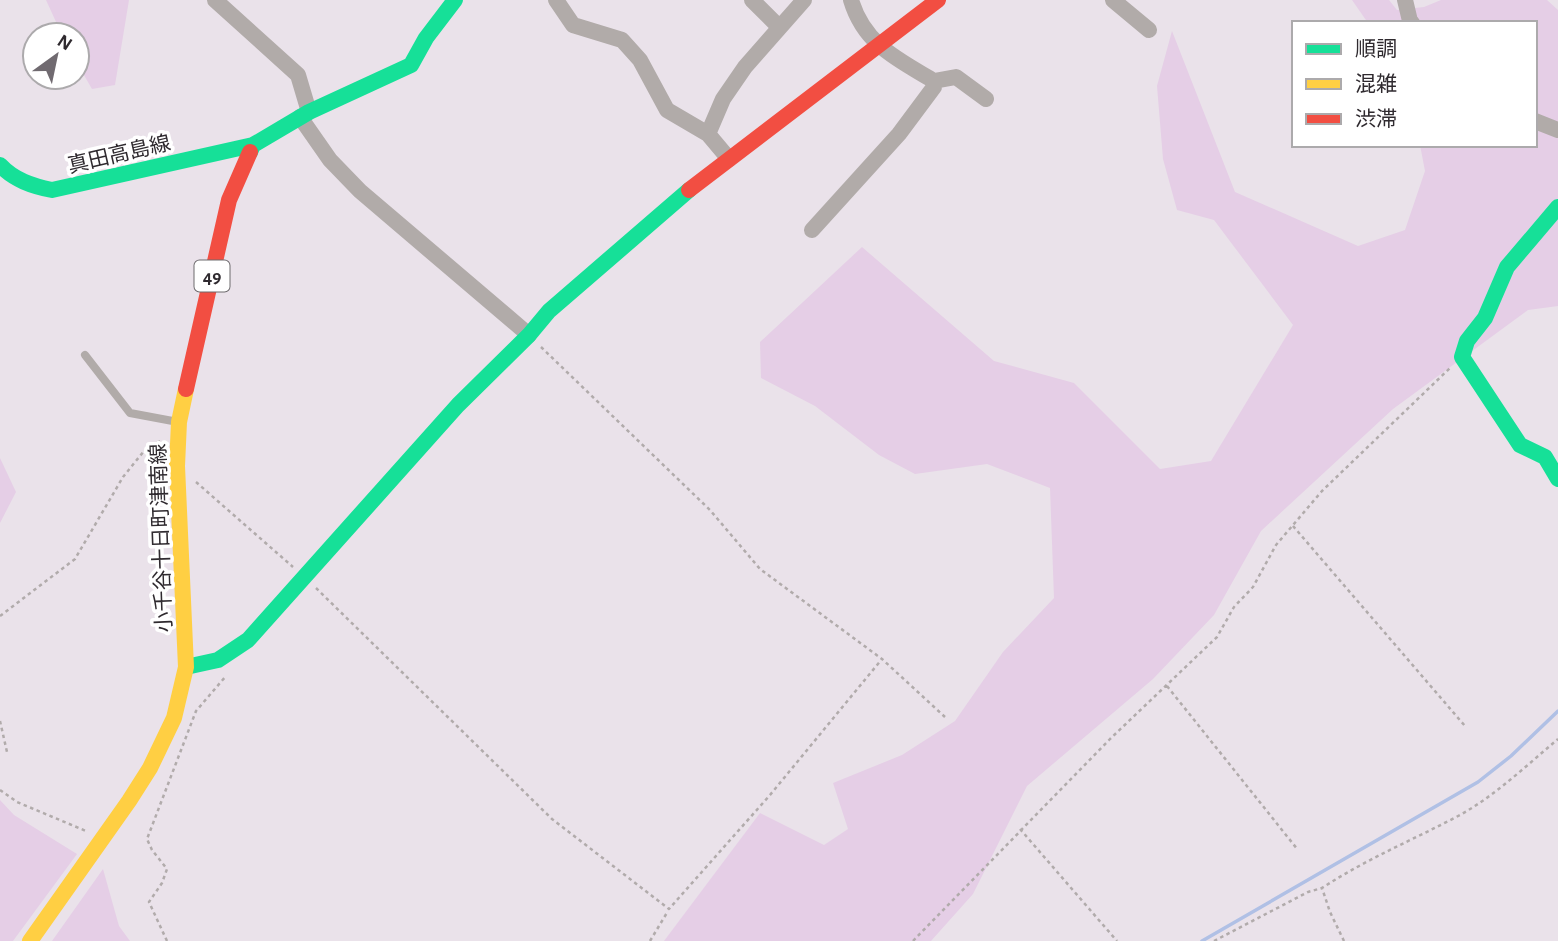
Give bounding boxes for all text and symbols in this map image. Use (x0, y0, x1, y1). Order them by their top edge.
north arrow (21, 21, 91, 91)
legend (1292, 21, 1537, 147)
text: N (54, 31, 75, 55)
text: 順調 (1355, 38, 1397, 60)
text: 混雑 (1355, 73, 1397, 95)
text: 渋滞 (1355, 108, 1397, 130)
street label: 真田高島線 (65, 131, 173, 177)
road number: 49 (194, 260, 230, 292)
street label: 小千谷十日町津南線 (147, 443, 175, 633)

